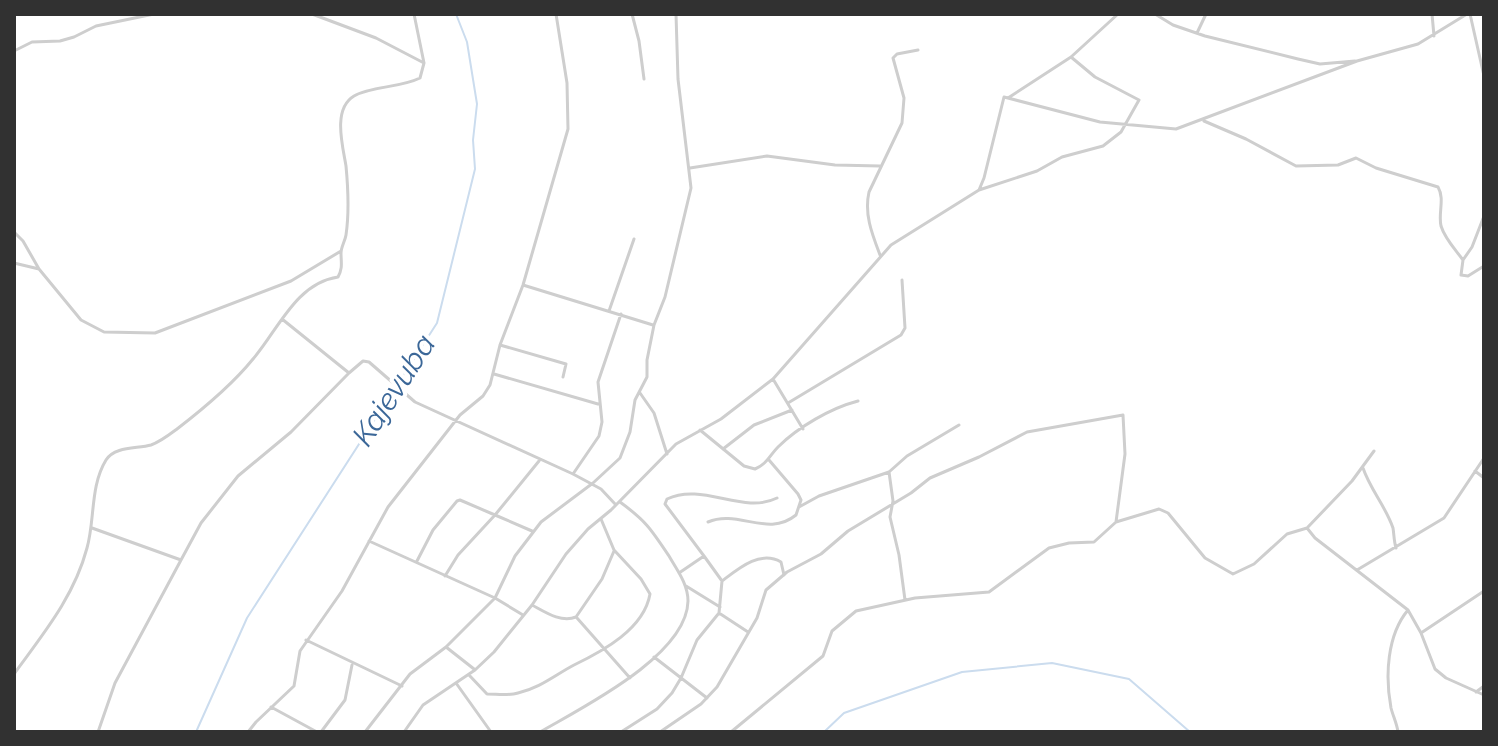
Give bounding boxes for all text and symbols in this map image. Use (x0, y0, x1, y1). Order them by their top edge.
water label: Kajevuba (345, 328, 442, 452)

